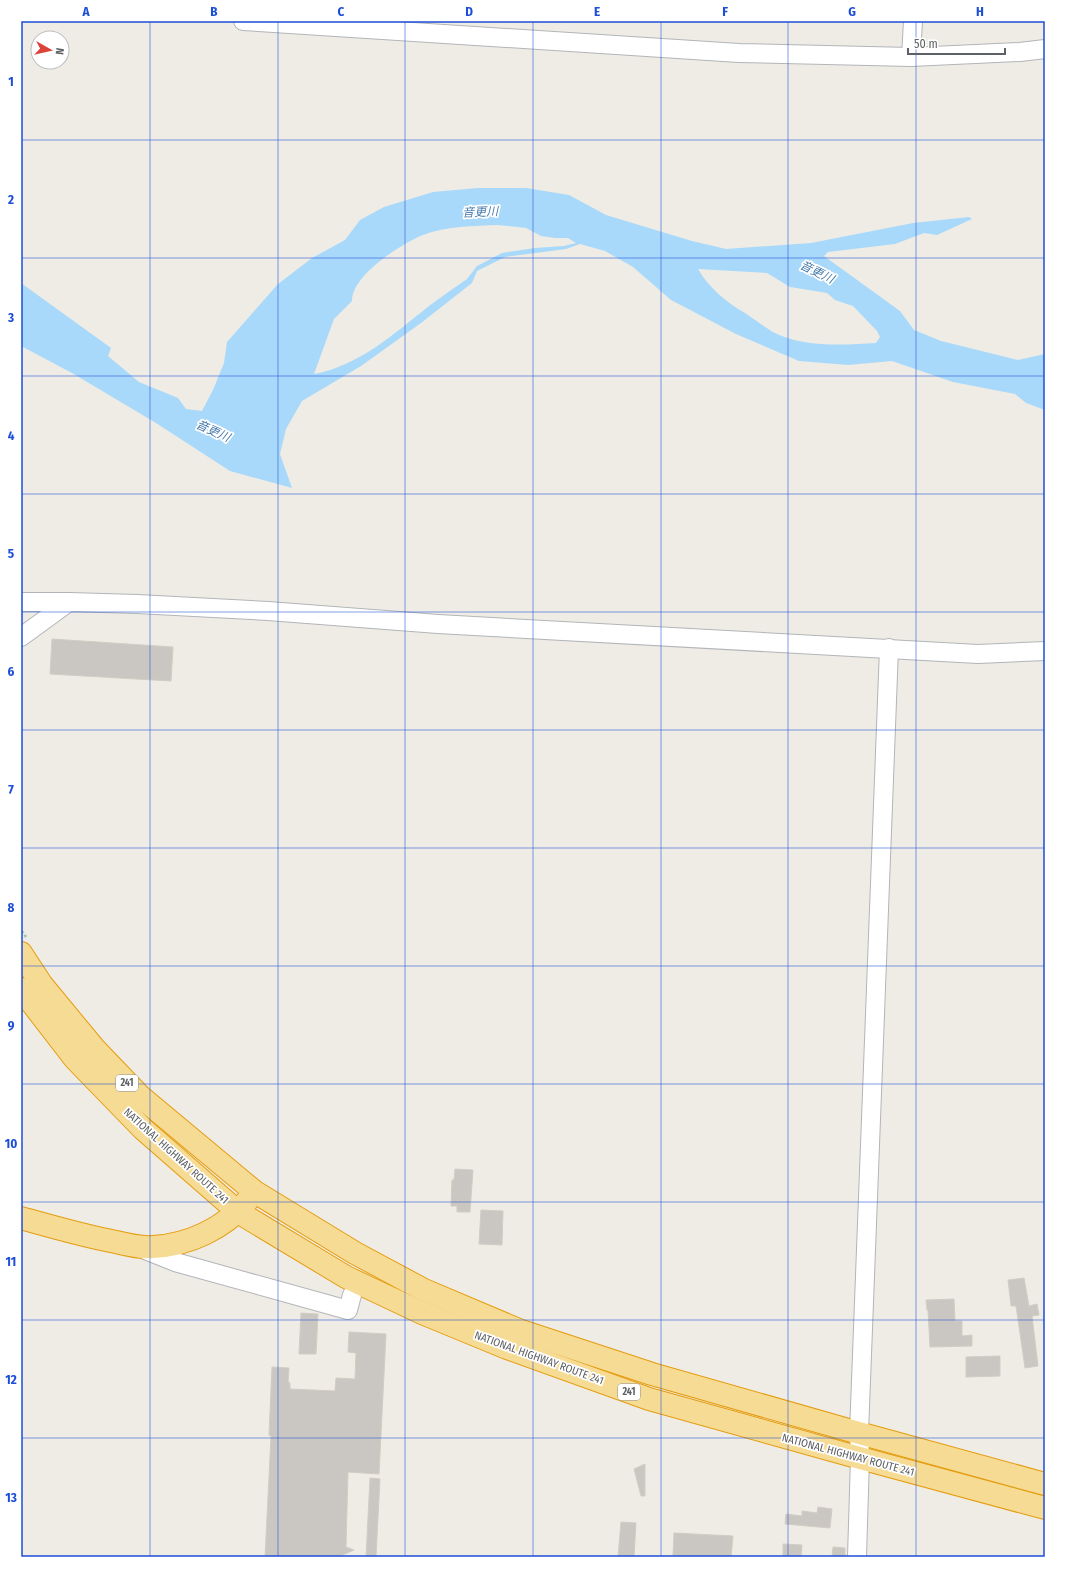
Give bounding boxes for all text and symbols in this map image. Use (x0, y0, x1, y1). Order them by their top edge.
text: A (81, 4, 90, 19)
text: B (210, 4, 218, 19)
text: C (338, 4, 345, 19)
text: D (465, 4, 473, 19)
text: E (594, 4, 600, 19)
text: F (722, 4, 728, 19)
text: G (848, 4, 856, 19)
text: H (976, 4, 984, 19)
north arrow (30, 30, 70, 70)
scale bar (908, 30, 1005, 56)
text: 50 m (914, 37, 938, 51)
text: N (53, 47, 66, 55)
text: 1 (8, 74, 14, 89)
text: 2 (7, 192, 14, 207)
water label: 音更川 (462, 204, 500, 220)
water label: 音更川 (798, 258, 838, 287)
text: 3 (7, 310, 14, 325)
water label: 音更川 (194, 417, 234, 446)
text: 4 (8, 428, 15, 443)
text: 5 (8, 546, 14, 561)
text: 6 (8, 664, 15, 679)
text: 7 (8, 782, 14, 797)
text: 8 (8, 900, 15, 915)
text: 9 (8, 1018, 15, 1033)
road number: 241 (116, 1075, 138, 1091)
street label: NATIONAL HIGHWAY ROUTE 241 (121, 1105, 231, 1207)
text: 10 (5, 1136, 17, 1151)
text: 11 (6, 1254, 16, 1269)
street label: NATIONAL HIGHWAY ROUTE 241 (473, 1329, 605, 1387)
text: 12 (5, 1372, 17, 1387)
road number: 241 (618, 1384, 640, 1400)
street label: NATIONAL HIGHWAY ROUTE 241 (780, 1431, 916, 1479)
text: 13 (5, 1490, 17, 1505)

